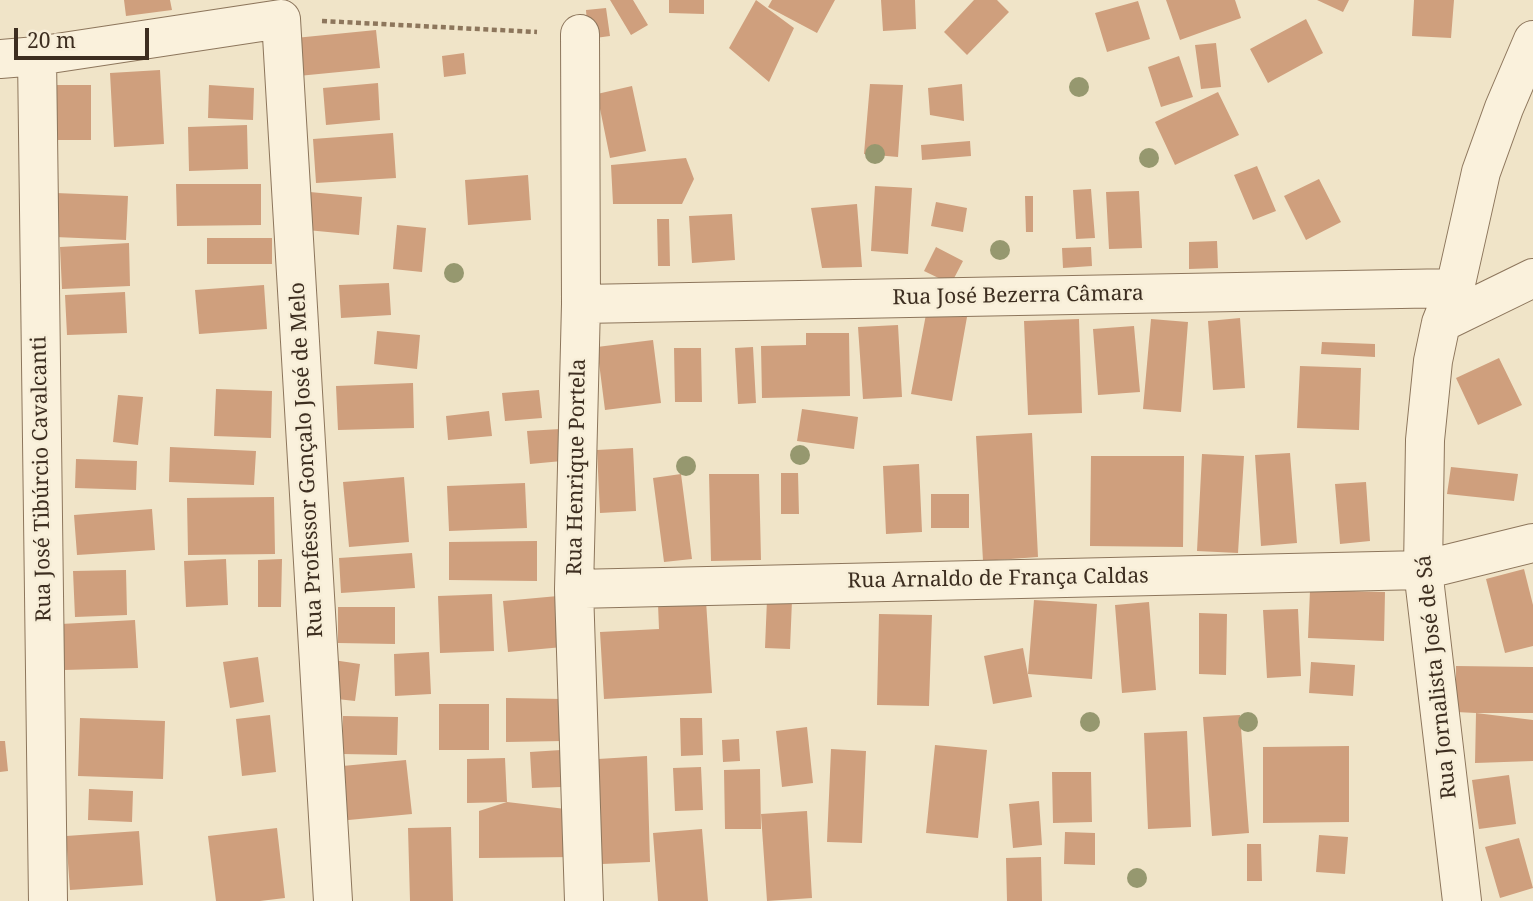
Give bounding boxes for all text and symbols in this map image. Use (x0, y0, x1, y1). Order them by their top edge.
scale bar (18, 14, 152, 58)
text: 20 m (27, 26, 76, 54)
street label: Rua Professor Gonçalo José de Melo (285, 281, 329, 639)
street label: Rua José Bezerra Câmara (892, 281, 1144, 311)
street label: Rua José Tibúrcio Cavalcanti (27, 336, 57, 622)
street label: Rua Henrique Portela (563, 358, 591, 576)
street label: Rua Jornalista José de Sá (1412, 554, 1462, 800)
street label: Rua Arnaldo de França Caldas (847, 564, 1149, 594)

